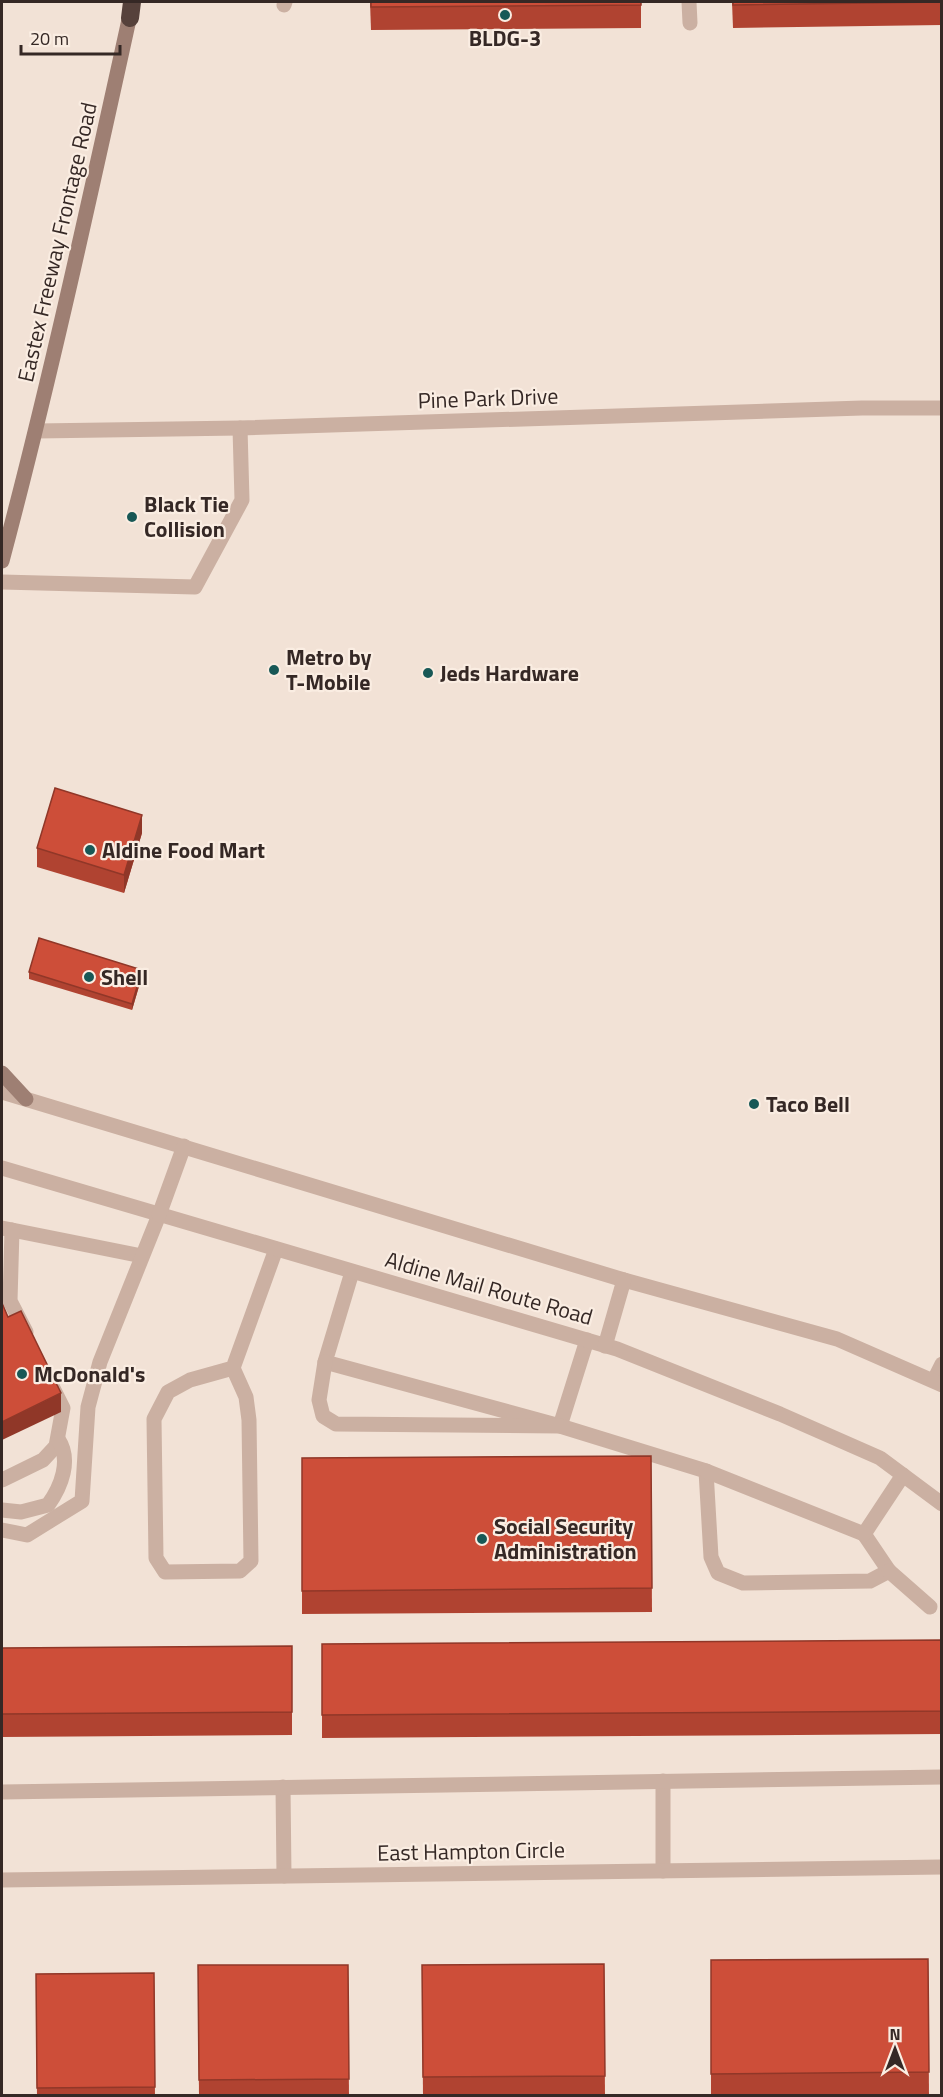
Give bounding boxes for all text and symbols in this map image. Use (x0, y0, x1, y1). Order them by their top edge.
marker: BLDG-3 (498, 8, 512, 22)
scale bar (21, 18, 120, 56)
place label: BLDG-3 (469, 21, 541, 55)
text: 20 m (30, 25, 69, 52)
street label: Eastex Freeway Frontage Road (8, 99, 106, 385)
street label: Pine Park Drive (417, 379, 559, 417)
place label: Black Tie Collision (144, 487, 229, 546)
marker: Black Tie Collision (125, 510, 139, 524)
place label: Metro by T-Mobile (286, 640, 372, 699)
place label: Jeds Hardware (440, 656, 579, 690)
marker: Metro by T-Mobile (267, 663, 281, 677)
marker: Jeds Hardware (421, 666, 435, 680)
place label: Aldine Food Mart (102, 833, 265, 867)
marker: Aldine Food Mart (83, 843, 97, 857)
place label: Shell (101, 960, 148, 994)
marker: Shell (82, 970, 96, 984)
place label: Taco Bell (766, 1087, 850, 1121)
marker: Taco Bell (747, 1097, 761, 1111)
street label: Aldine Mail Route Road (381, 1242, 597, 1334)
place label: McDonald's (34, 1357, 145, 1391)
marker: McDonald's (15, 1367, 29, 1381)
place label: Social Security Administration (494, 1509, 637, 1568)
marker: Social Security Administration (475, 1532, 489, 1546)
street label: East Hampton Circle (377, 1832, 565, 1870)
north arrow (865, 2019, 925, 2079)
text: N (889, 2022, 901, 2046)

